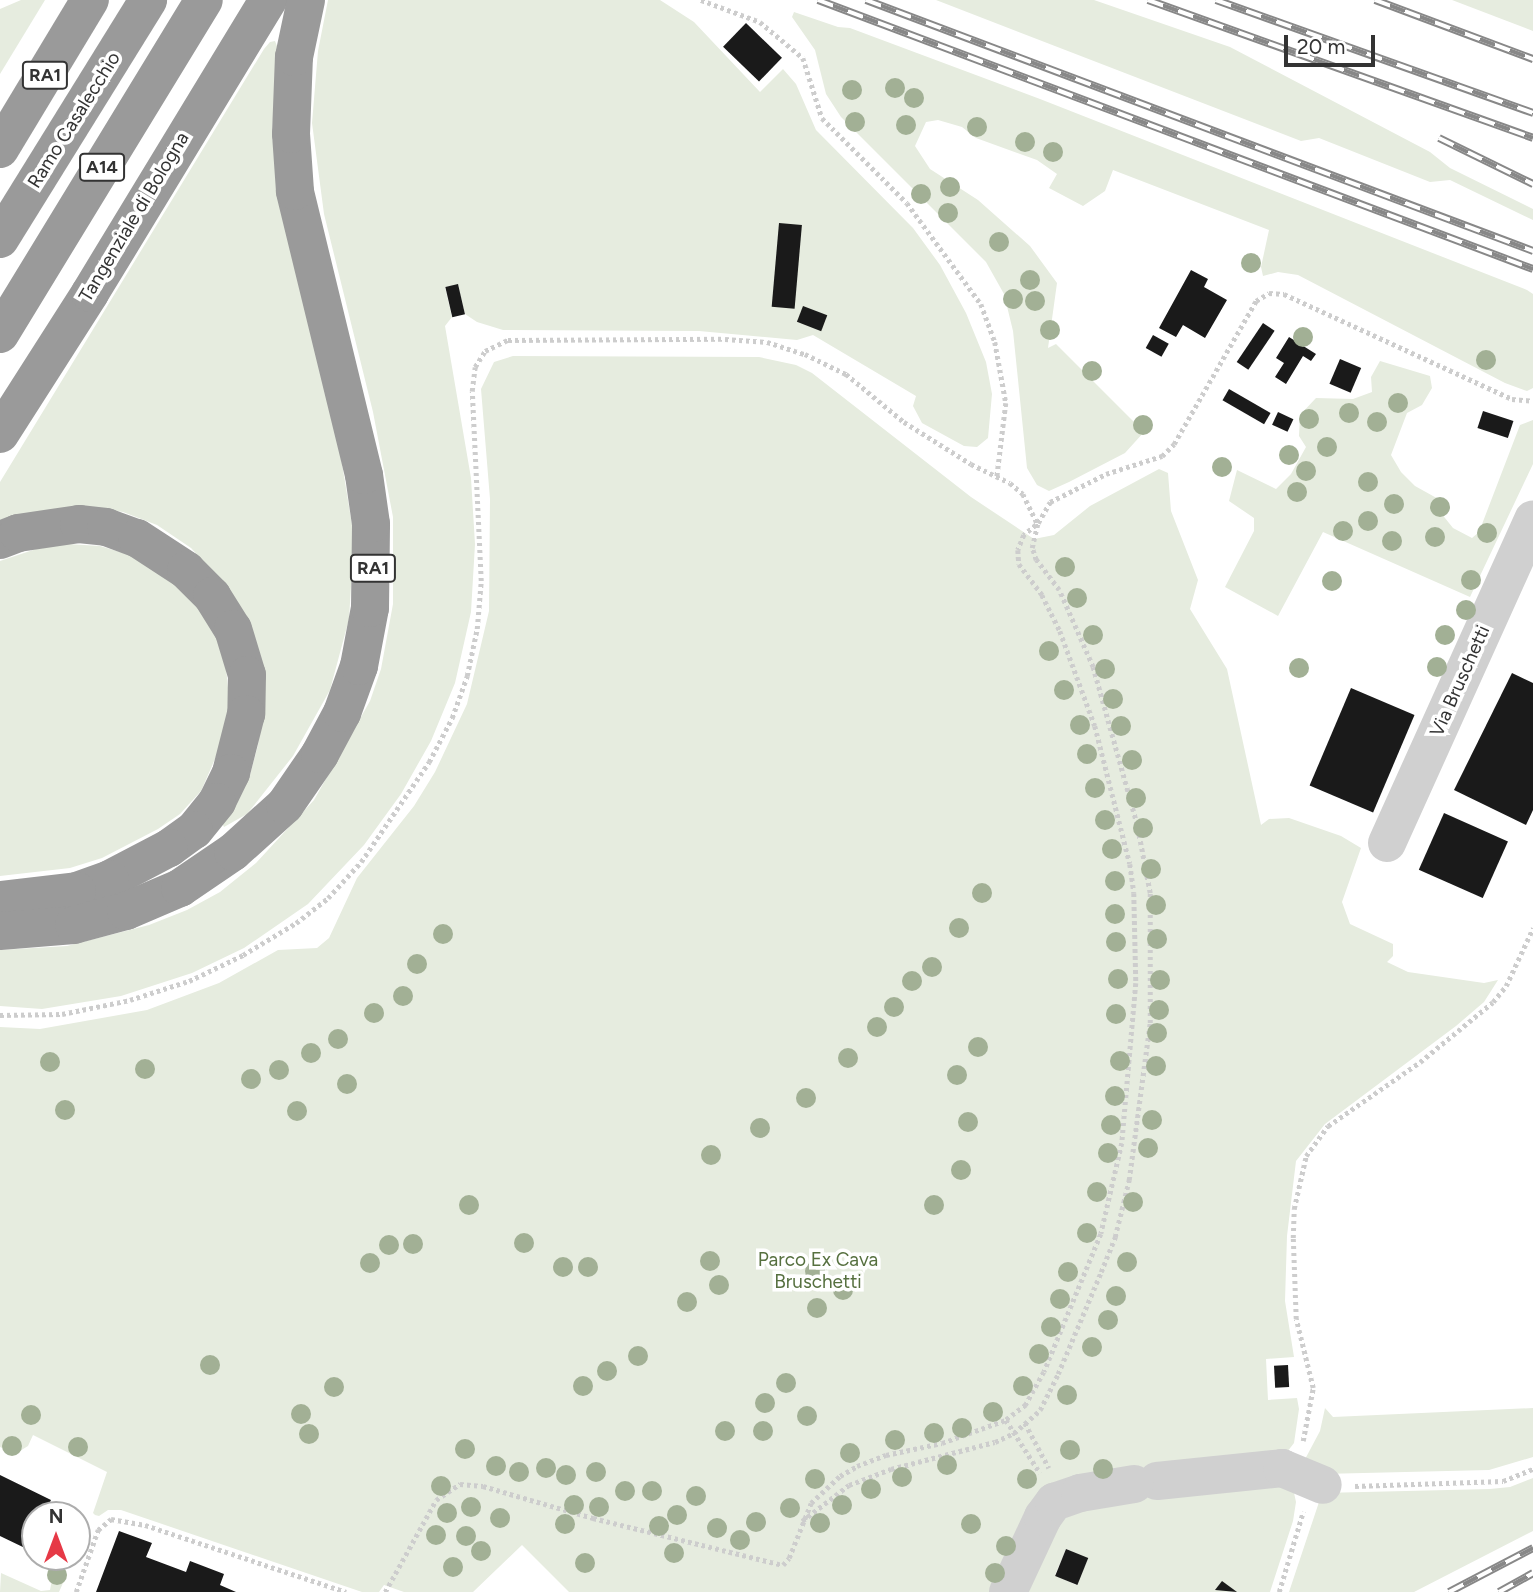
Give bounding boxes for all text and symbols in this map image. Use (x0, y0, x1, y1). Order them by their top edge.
scale bar (1288, 21, 1379, 65)
text: 20 m (1297, 34, 1345, 59)
street label: Ramo Casalecchio (23, 48, 125, 192)
road number: RA1 (20, 60, 70, 90)
street label: Tangenziale di Bologna (74, 128, 194, 306)
road number: A14 (78, 152, 126, 182)
road number: RA1 (348, 554, 398, 582)
street label: Via Bruschetti (1425, 622, 1495, 740)
park label: Parco Ex Cava Bruschetti (758, 1249, 878, 1293)
north arrow (21, 1501, 91, 1571)
text: N (49, 1505, 63, 1528)

